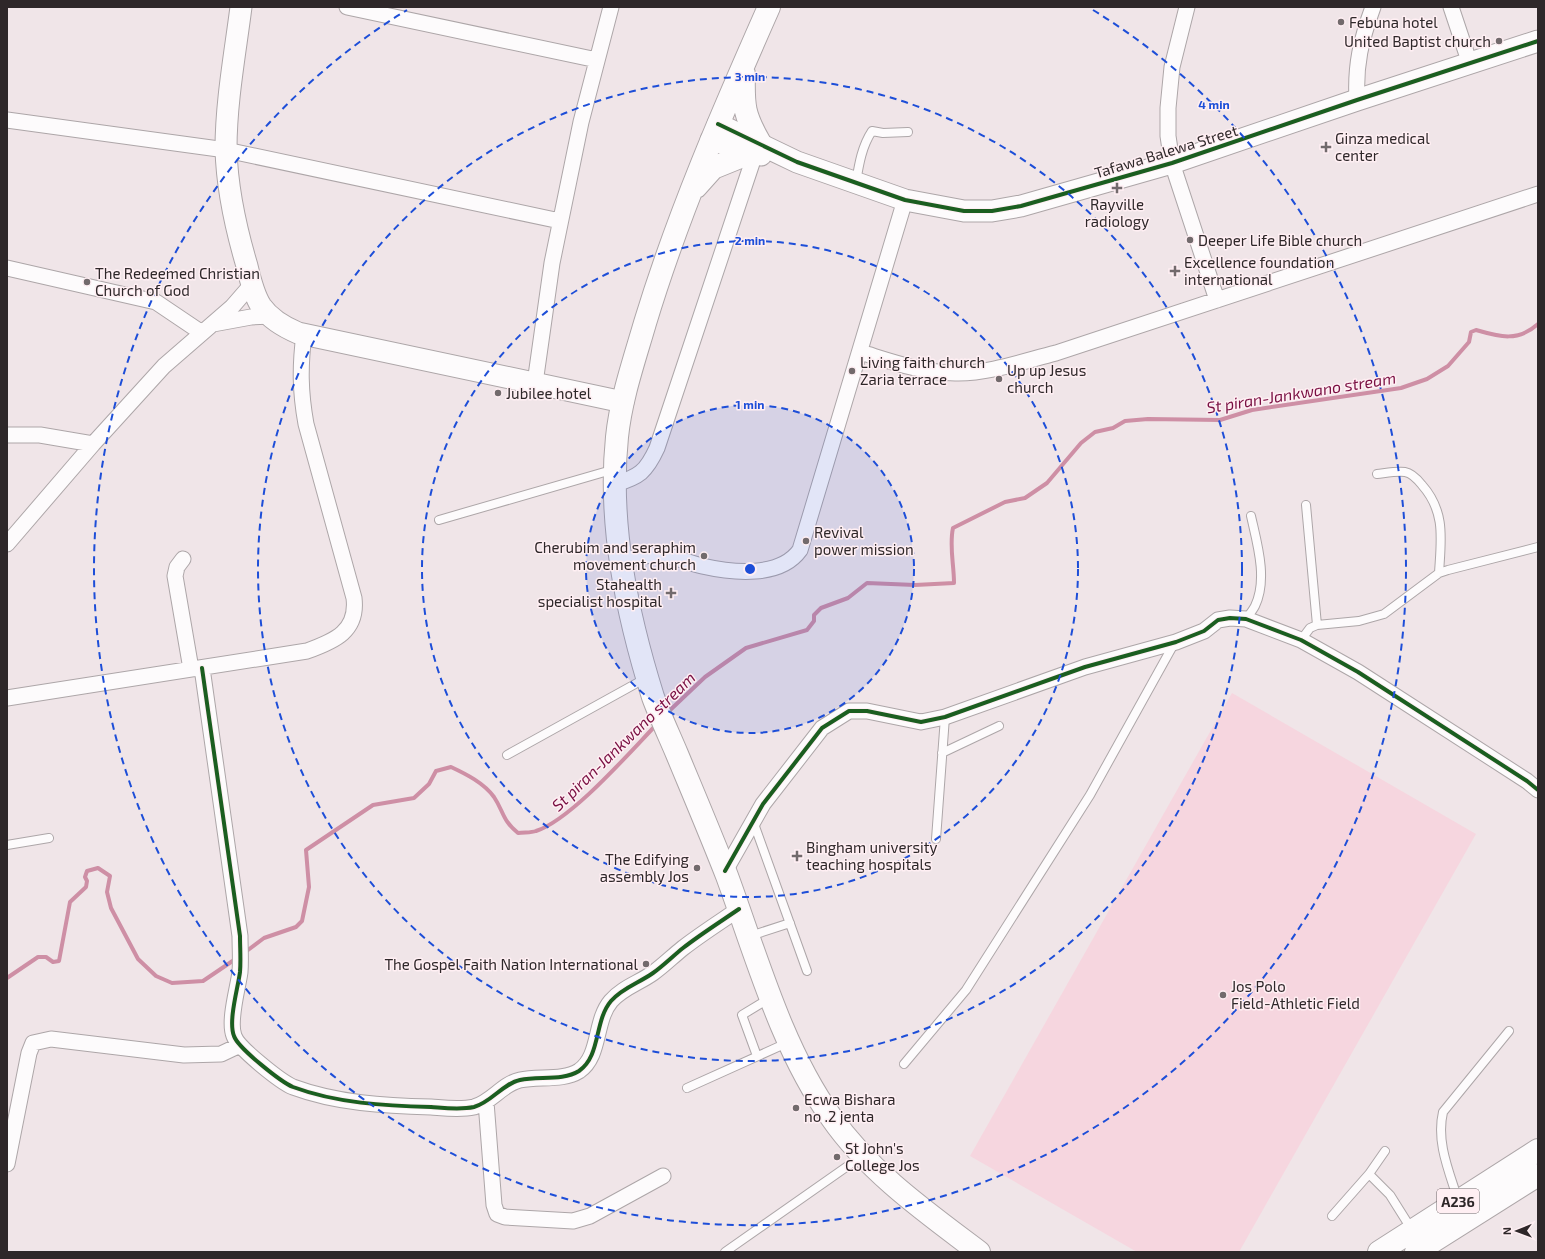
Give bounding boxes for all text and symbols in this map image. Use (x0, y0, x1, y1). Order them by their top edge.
place label: Febuna hotel (1349, 13, 1438, 31)
marker: Febuna hotel (1336, 17, 1346, 27)
place label: United Baptist church (1344, 32, 1491, 50)
marker: United Baptist church (1494, 36, 1504, 46)
text: 3 min (735, 69, 765, 83)
text: 4 min (1198, 97, 1230, 111)
street label: Tafawa Balewa Street (1092, 121, 1240, 181)
place label: Ginza medical center (1335, 129, 1430, 164)
marker: Ginza medical center (1320, 141, 1332, 153)
marker: Rayville radiology (1111, 182, 1123, 194)
place label: Rayville radiology (1085, 195, 1149, 230)
place label: Deeper Life Bible church (1198, 231, 1362, 249)
text: 2 min (735, 233, 765, 247)
marker: Deeper Life Bible church (1185, 235, 1195, 245)
place label: Excellence foundation international (1184, 253, 1334, 288)
place label: The Redeemed Christian Church of God (95, 264, 260, 299)
marker: Excellence foundation international (1169, 265, 1181, 277)
marker: The Redeemed Christian Church of God (82, 277, 92, 287)
place label: Living faith church Zaria terrace (860, 353, 985, 388)
place label: Up up Jesus church (1007, 361, 1086, 396)
marker: Living faith church Zaria terrace (847, 366, 857, 376)
water label: St piran-Jankwano stream (1205, 368, 1397, 416)
marker: Up up Jesus church (994, 374, 1004, 384)
place label: Jubilee hotel (506, 384, 592, 402)
marker: Jubilee hotel (493, 388, 503, 398)
text: 1 min (736, 397, 764, 411)
place label: Revival power mission (814, 523, 914, 558)
marker: Revival power mission (801, 536, 811, 546)
place label: Cherubim and seraphim movement church (534, 538, 696, 573)
marker: Cherubim and seraphim movement church (699, 551, 709, 561)
centre of rings (743, 562, 757, 576)
place label: Stahealth specialist hospital (538, 575, 663, 610)
marker: Stahealth specialist hospital (665, 587, 677, 599)
water label: St piran-Jankwano stream (547, 668, 699, 814)
place label: Bingham university teaching hospitals (806, 838, 938, 873)
place label: The Edifying assembly Jos (600, 850, 690, 885)
marker: Bingham university teaching hospitals (791, 850, 803, 862)
marker: The Edifying assembly Jos (692, 863, 702, 873)
place label: The Gospel Faith Nation International (384, 955, 639, 973)
marker: The Gospel Faith Nation International (641, 959, 651, 969)
place label: Jos Polo Field-Athletic Field (1231, 977, 1360, 1012)
marker: Jos Polo Field-Athletic Field (1218, 990, 1228, 1000)
place label: Ecwa Bishara no .2 jenta (804, 1090, 895, 1126)
marker: Ecwa Bishara no .2 jenta (791, 1103, 801, 1113)
place label: St John's College Jos (845, 1139, 920, 1174)
marker: St John's College Jos (832, 1152, 842, 1162)
road number: A236 (1437, 1189, 1479, 1213)
north arrow (1497, 1211, 1537, 1251)
text: N (1500, 1227, 1513, 1235)

